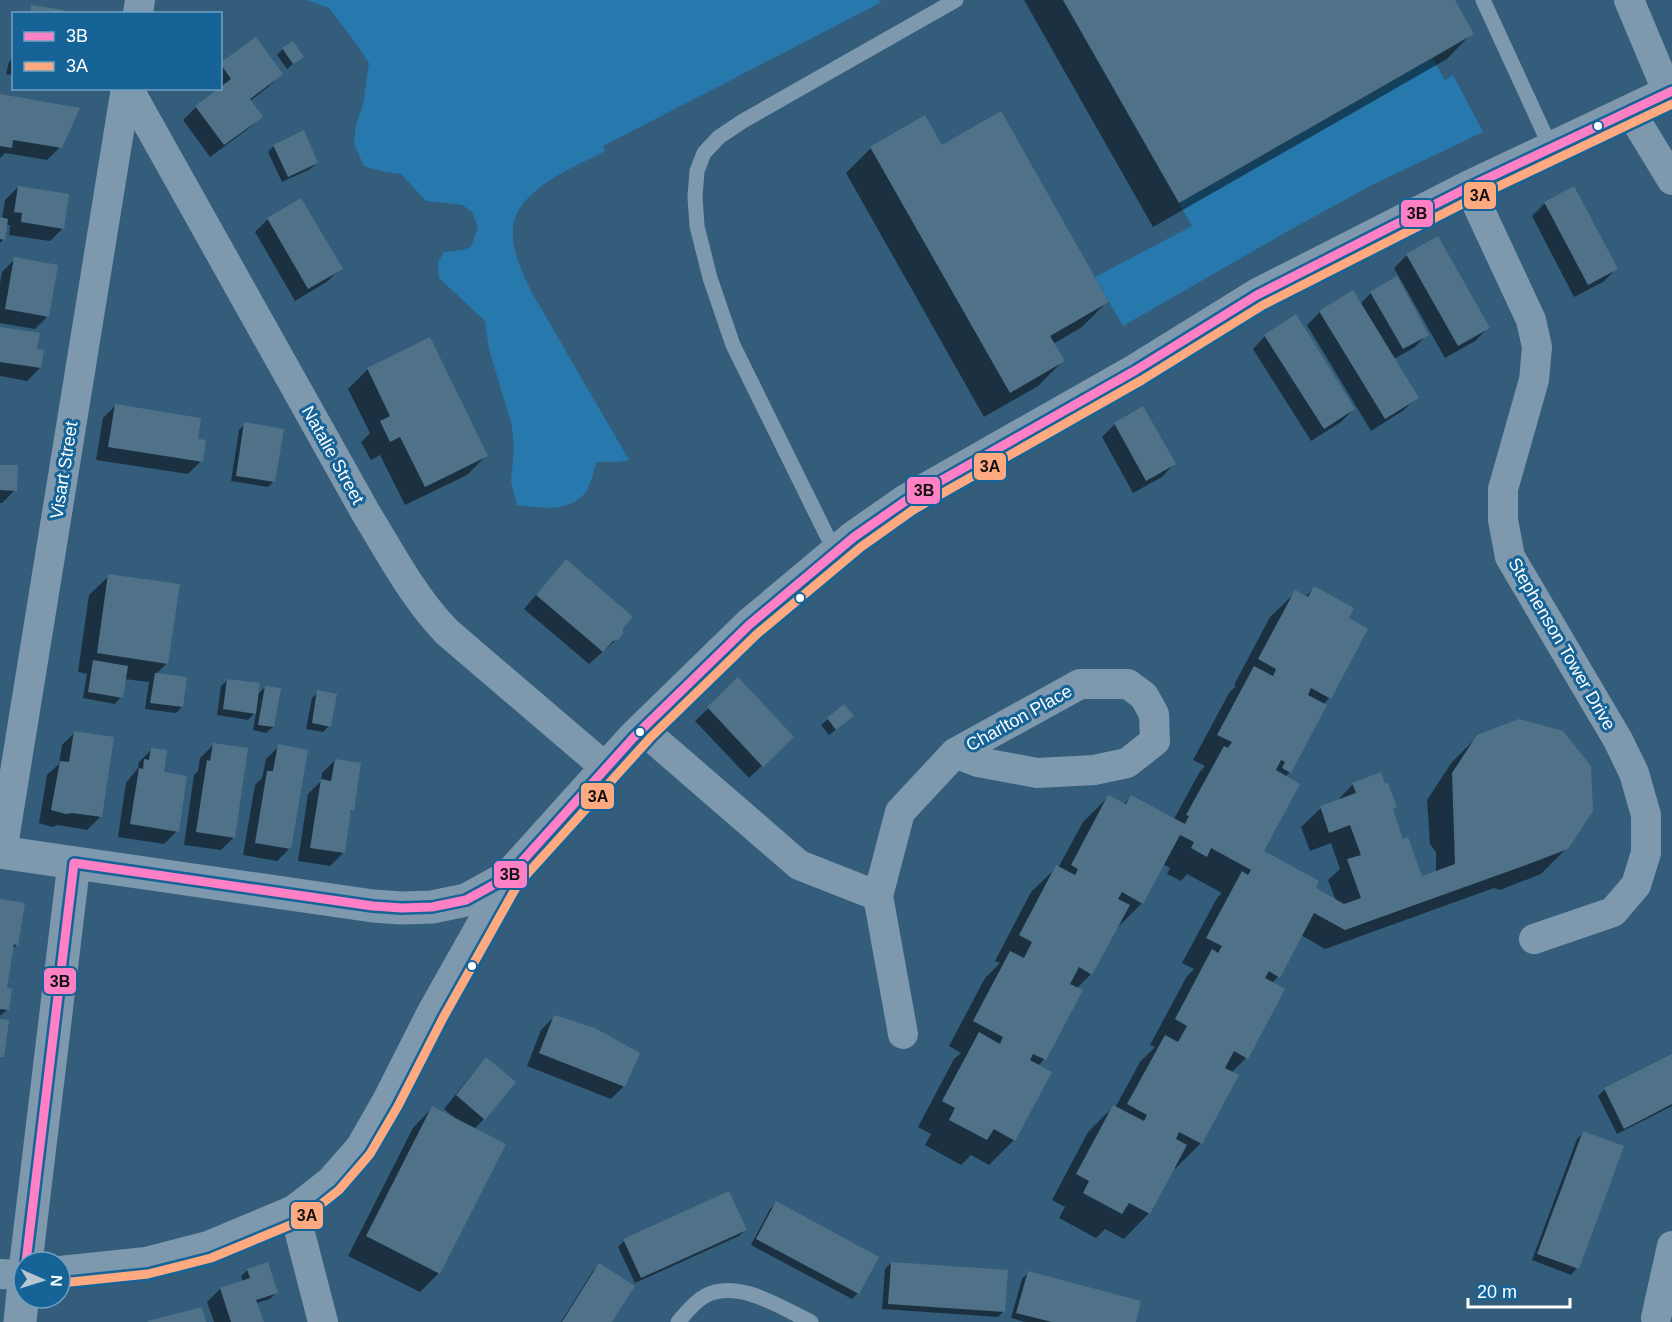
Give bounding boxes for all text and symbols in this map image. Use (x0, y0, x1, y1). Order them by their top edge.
legend (12, 12, 222, 90)
text: 3B (66, 26, 88, 46)
text: 3A (66, 56, 88, 76)
unlabelled marker (1592, 120, 1604, 132)
line badge: 3A (1463, 181, 1497, 210)
text: 3A (1470, 187, 1491, 204)
line badge: 3B (1400, 199, 1434, 228)
text: 3B (1407, 205, 1427, 222)
street label: Natalie Street (298, 402, 368, 508)
street label: Visart Street (46, 420, 82, 520)
line badge: 3A (973, 452, 1007, 481)
text: 3A (980, 458, 1001, 475)
line badge: 3B (906, 476, 941, 505)
text: 3B (914, 482, 934, 499)
street label: Stephenson Tower Drive (1504, 554, 1620, 734)
unlabelled marker (794, 592, 806, 604)
street label: Charlton Place (963, 681, 1075, 755)
unlabelled marker (634, 726, 646, 738)
line badge: 3A (580, 782, 615, 810)
text: 3A (588, 788, 609, 805)
line badge: 3B (493, 860, 528, 889)
text: 3B (500, 866, 520, 883)
unlabelled marker (466, 960, 478, 972)
line badge: 3B (43, 967, 77, 995)
text: 3B (50, 973, 70, 990)
line badge: 3A (290, 1201, 324, 1230)
text: 3A (297, 1207, 318, 1224)
north arrow (12, 1250, 72, 1310)
scale bar (1468, 1271, 1570, 1309)
text: N (48, 1275, 65, 1287)
text: 20 m (1477, 1282, 1517, 1302)

